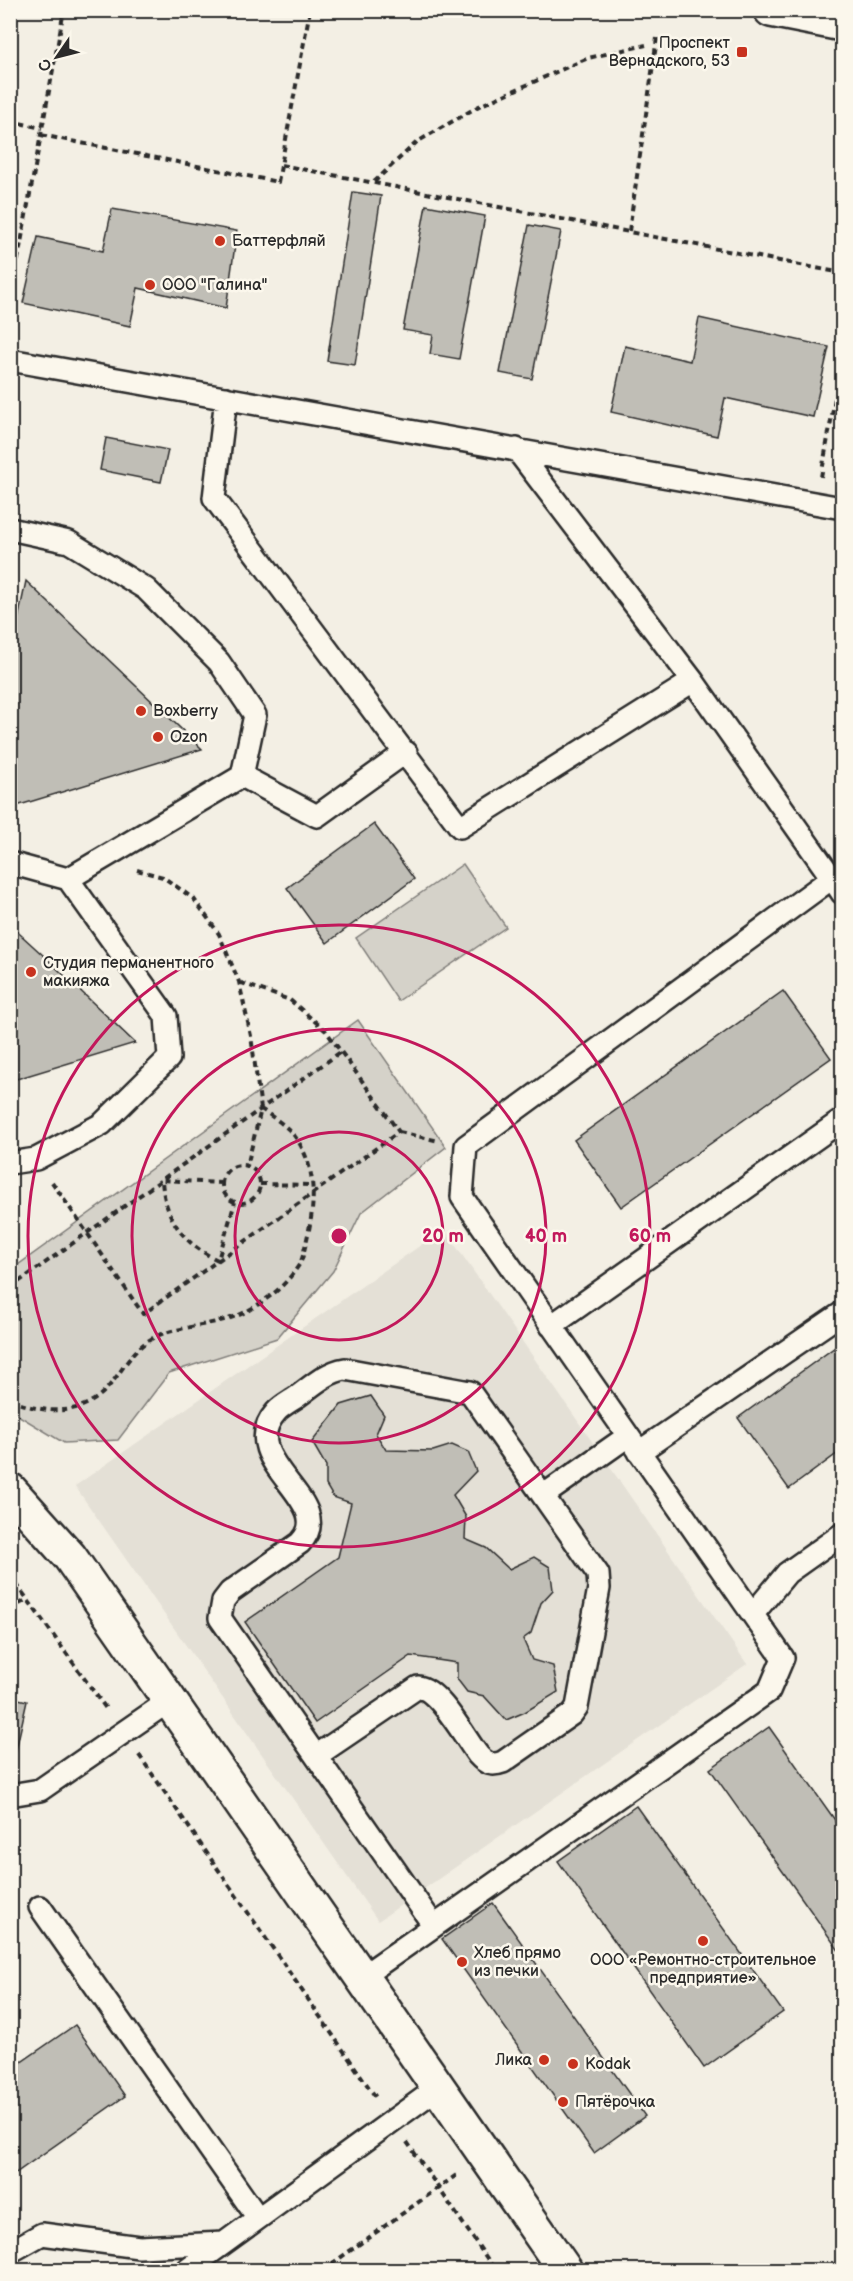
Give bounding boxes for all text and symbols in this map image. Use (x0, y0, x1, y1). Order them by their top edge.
north arrow (27, 27, 87, 87)
place label: Проспект Вернадского, 53 (609, 34, 731, 71)
marker: Проспект Вернадского, 53 (735, 45, 749, 59)
text: С (35, 55, 57, 75)
place label: Баттерфляй (232, 232, 326, 251)
marker: Баттерфляй (213, 234, 227, 248)
place label: ООО "Галина" (162, 276, 268, 295)
marker: ООО "Галина" (143, 278, 157, 292)
place label: Boxberry (153, 702, 219, 721)
marker: Boxberry (134, 704, 148, 718)
place label: Ozon (170, 728, 208, 747)
marker: Ozon (151, 730, 165, 744)
place label: Студия перманентного макияжа (43, 954, 214, 991)
marker: Студия перманентного макияжа (24, 965, 38, 979)
centre of rings (329, 1226, 349, 1246)
text: 20 m (422, 1226, 464, 1247)
text: 40 m (525, 1226, 567, 1247)
text: 60 m (629, 1226, 671, 1247)
marker: ООО «Ремонтно-строительное предприятие» (696, 1934, 710, 1948)
place label: Хлеб прямо из печки (474, 1944, 561, 1981)
place label: ООО «Ремонтно-строительное предприятие» (590, 1951, 816, 1988)
marker: Хлеб прямо из печки (455, 1955, 469, 1969)
place label: Лика (494, 2051, 533, 2070)
marker: Лика (537, 2053, 551, 2067)
place label: Kodak (585, 2055, 630, 2074)
marker: Kodak (566, 2057, 580, 2071)
place label: Пятёрочка (575, 2093, 656, 2112)
marker: Пятёрочка (556, 2095, 570, 2109)

